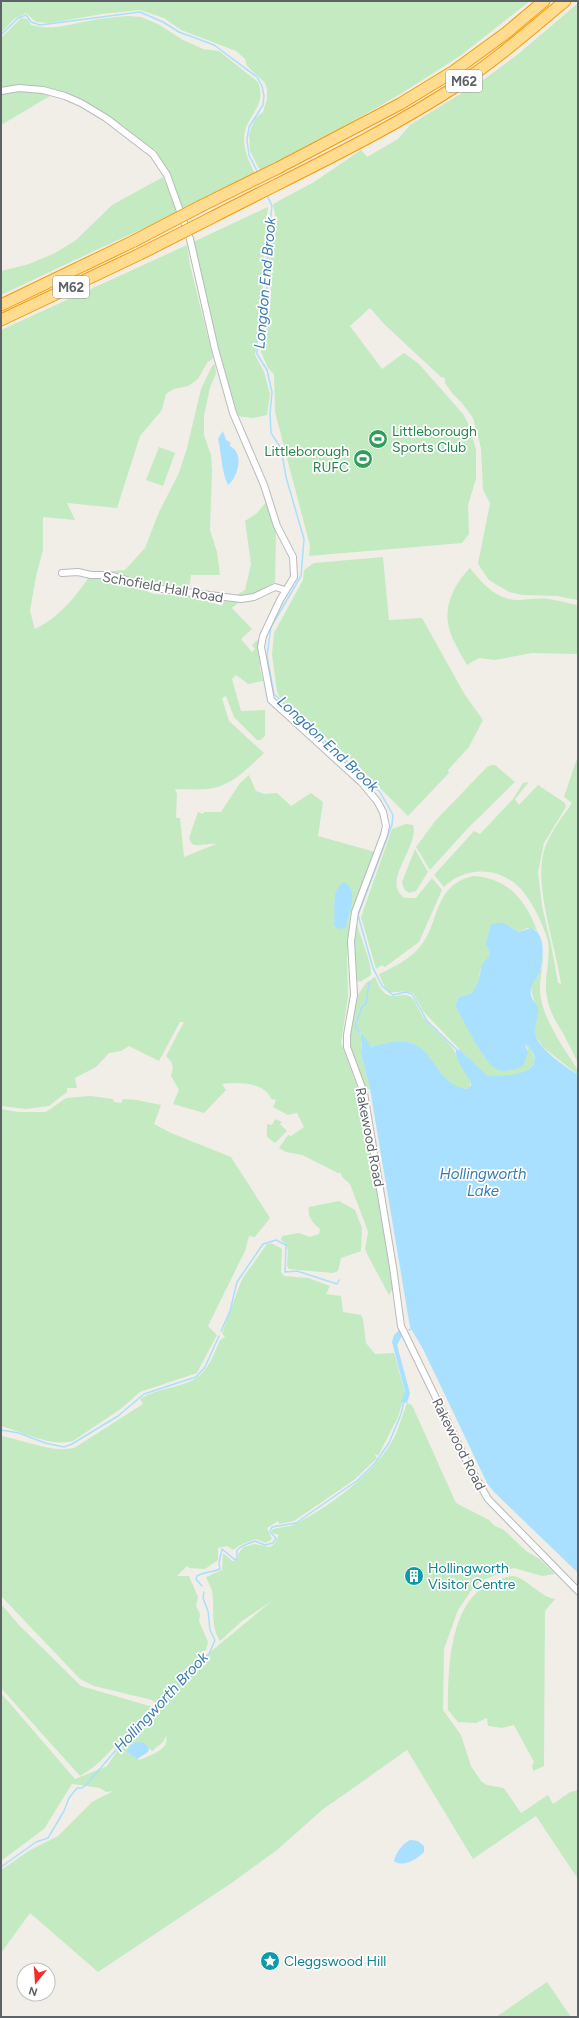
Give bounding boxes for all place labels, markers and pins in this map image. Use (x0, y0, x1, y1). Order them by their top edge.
place label: Littleborough Sports Club (392, 423, 477, 456)
sports icon: Littleborough Sports Club (367, 428, 389, 450)
place label: Littleborough RUFC (264, 443, 349, 476)
sports icon: Littleborough RUFC (352, 448, 374, 470)
place label: Hollingworth Visitor Centre (428, 1560, 516, 1593)
building icon: Hollingworth Visitor Centre (403, 1565, 425, 1587)
place icon: Cleggswood Hill (259, 1950, 281, 1972)
place label: Cleggswood Hill (284, 1953, 386, 1970)

